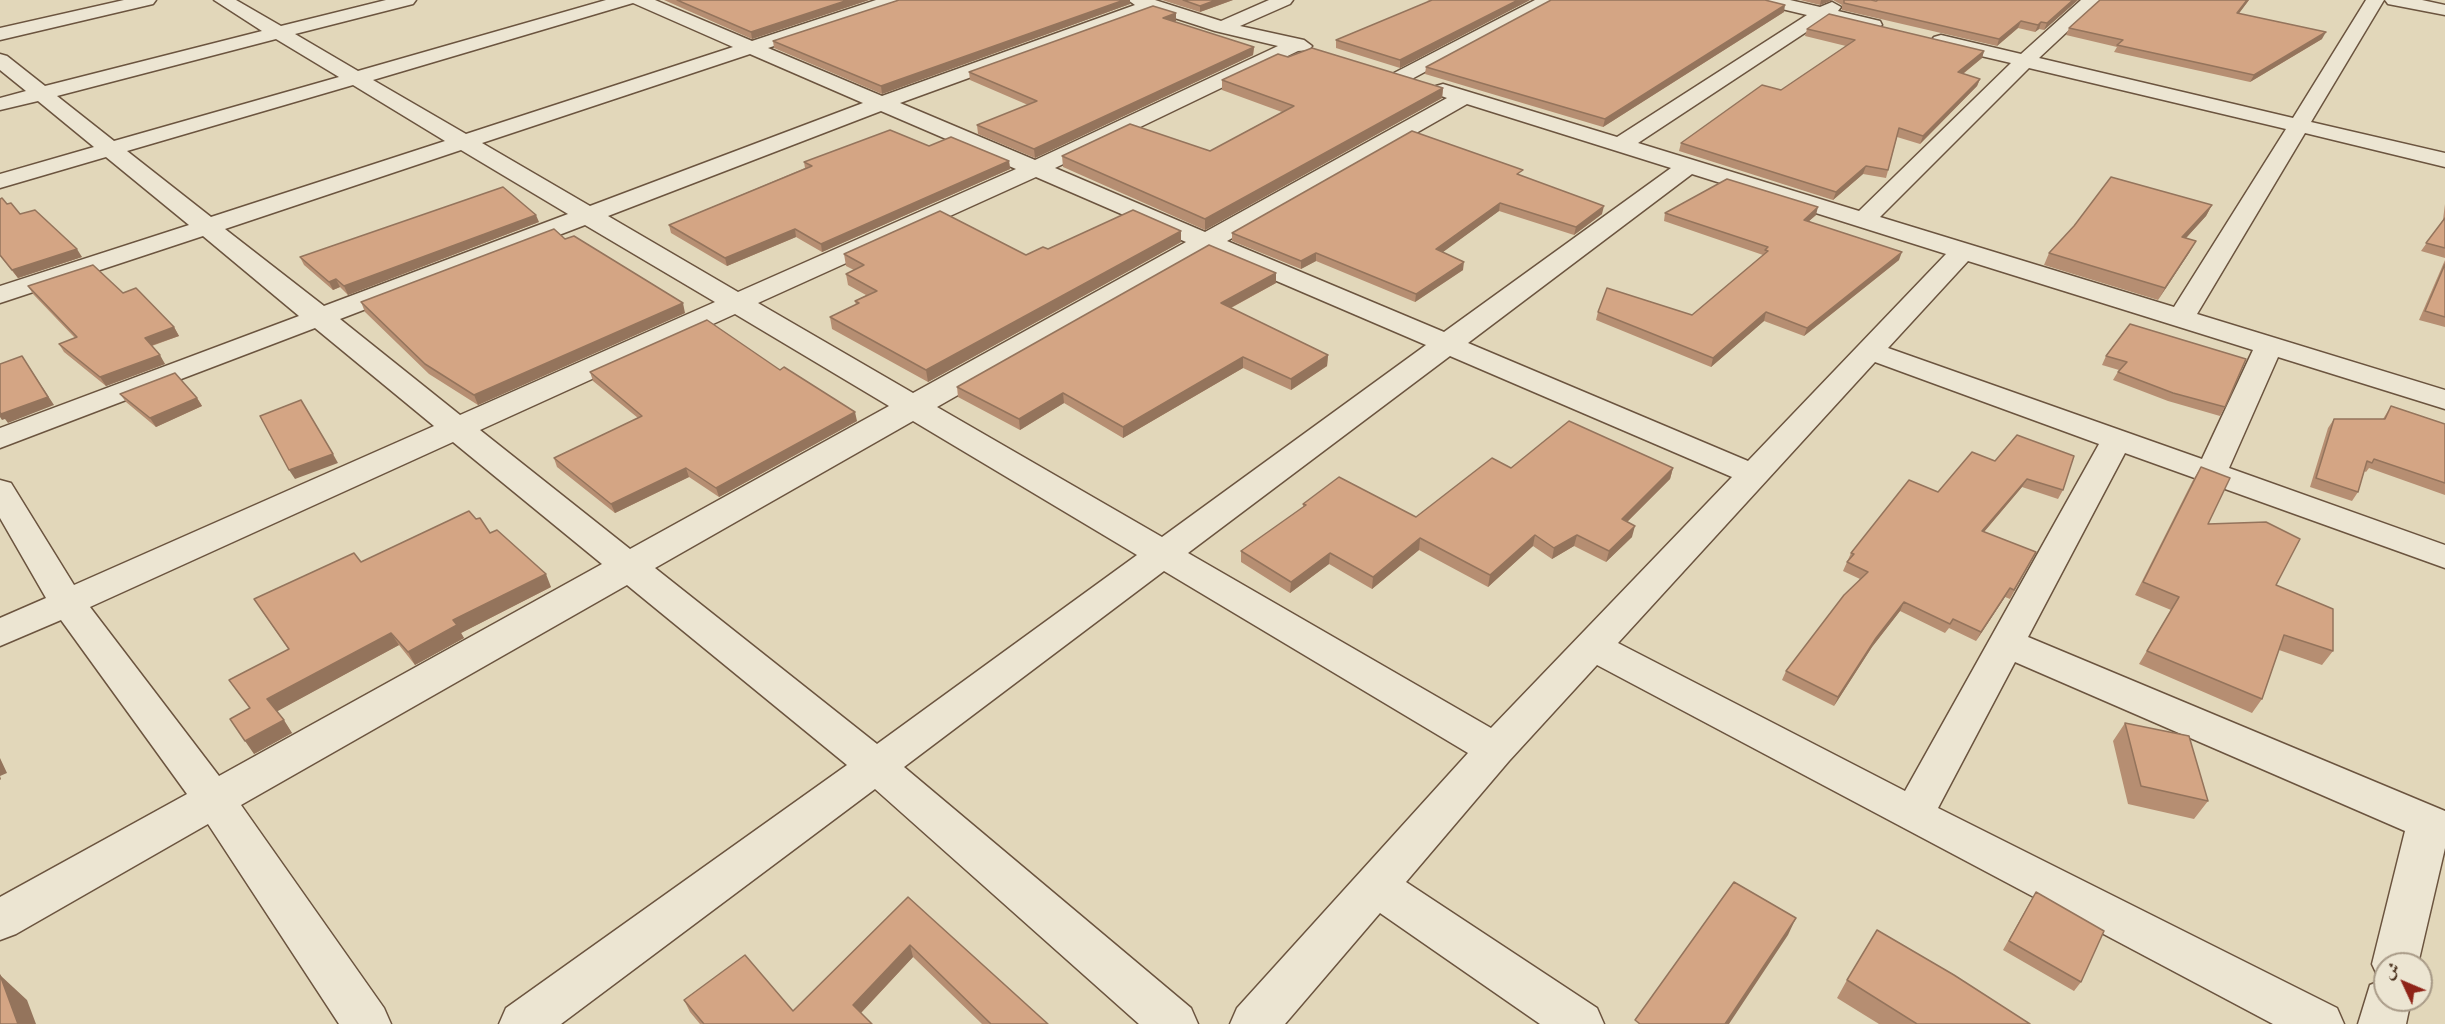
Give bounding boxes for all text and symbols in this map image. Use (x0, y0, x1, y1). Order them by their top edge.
north arrow (2373, 952, 2433, 1012)
text: ش (2379, 958, 2404, 984)

